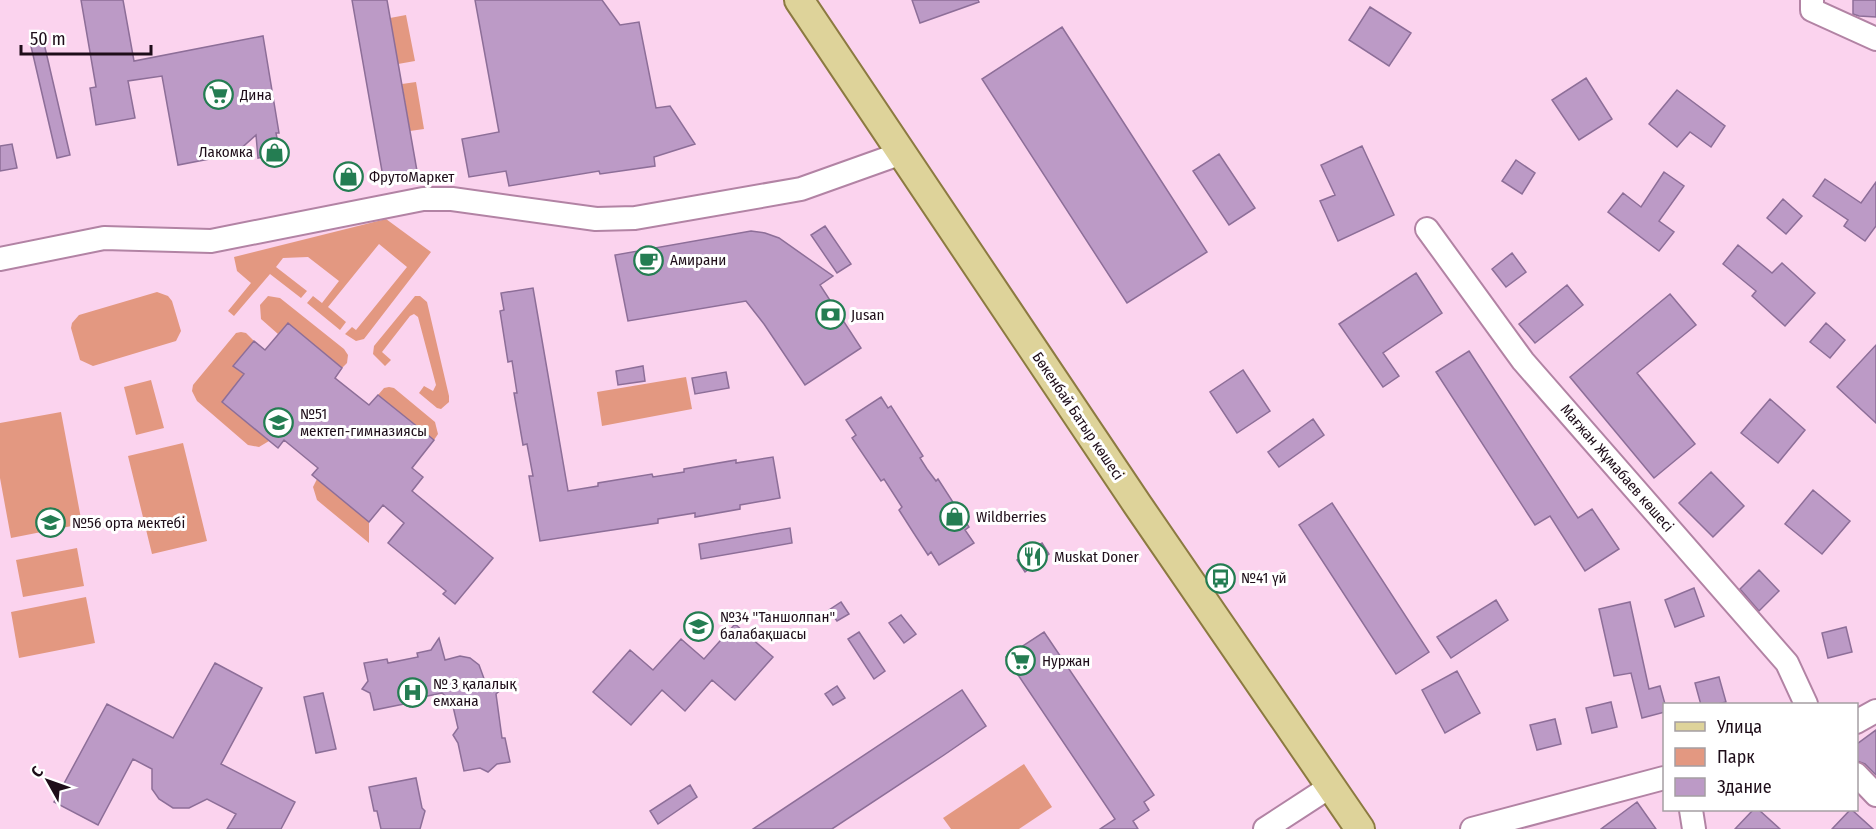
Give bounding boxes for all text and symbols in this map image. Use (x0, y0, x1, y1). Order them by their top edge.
scale bar (21, 18, 152, 56)
text: 50 m (30, 28, 66, 50)
supermarket icon: Дина (203, 79, 235, 111)
place label: Дина (239, 86, 272, 104)
shop icon: Лакомка (258, 136, 290, 168)
place label: Лакомка (199, 143, 253, 161)
shop icon: ФрутоМаркет (332, 161, 364, 193)
place label: ФрутоМаркет (369, 168, 455, 186)
cafe icon: Амирани (633, 244, 665, 276)
place label: Амирани (670, 251, 726, 269)
bank icon: Jusan (814, 299, 846, 331)
place label: Jusan (851, 306, 885, 324)
street label: Бөкенбай Батыр көшесі (1029, 349, 1127, 483)
street label: Мағжан Жұмабаев көшесі (1557, 401, 1677, 535)
place label: №51 мектеп-гимназиясы (300, 405, 427, 440)
school or university icon: №51 мектеп-гимназиясы (263, 407, 295, 439)
shop icon: Wildberries (939, 501, 971, 533)
school or university icon: №56 орта мектебі (35, 507, 67, 539)
place label: Wildberries (976, 508, 1046, 526)
place label: №56 орта мектебі (72, 514, 185, 532)
restaurant icon: Muskat Doner (1017, 541, 1049, 573)
place label: Muskat Doner (1054, 548, 1139, 566)
bus stop icon: №41 үй (1204, 562, 1236, 594)
place label: №41 үй (1241, 569, 1287, 587)
place label: №34 "Таншолпан" балабақшасы (720, 608, 835, 643)
school or university icon: №34 "Таншолпан" балабақшасы (683, 610, 715, 642)
supermarket icon: Нуржан (1005, 645, 1037, 677)
place label: Нуржан (1042, 652, 1090, 670)
place label: № 3 қалалық емхана (433, 675, 517, 710)
hospital icon: № 3 қалалық емхана (396, 677, 428, 709)
legend (1663, 703, 1858, 811)
text: Улица (1716, 716, 1762, 738)
text: Парк (1717, 746, 1755, 768)
north arrow (18, 751, 78, 811)
text: С (27, 762, 47, 781)
text: Здание (1717, 776, 1772, 798)

